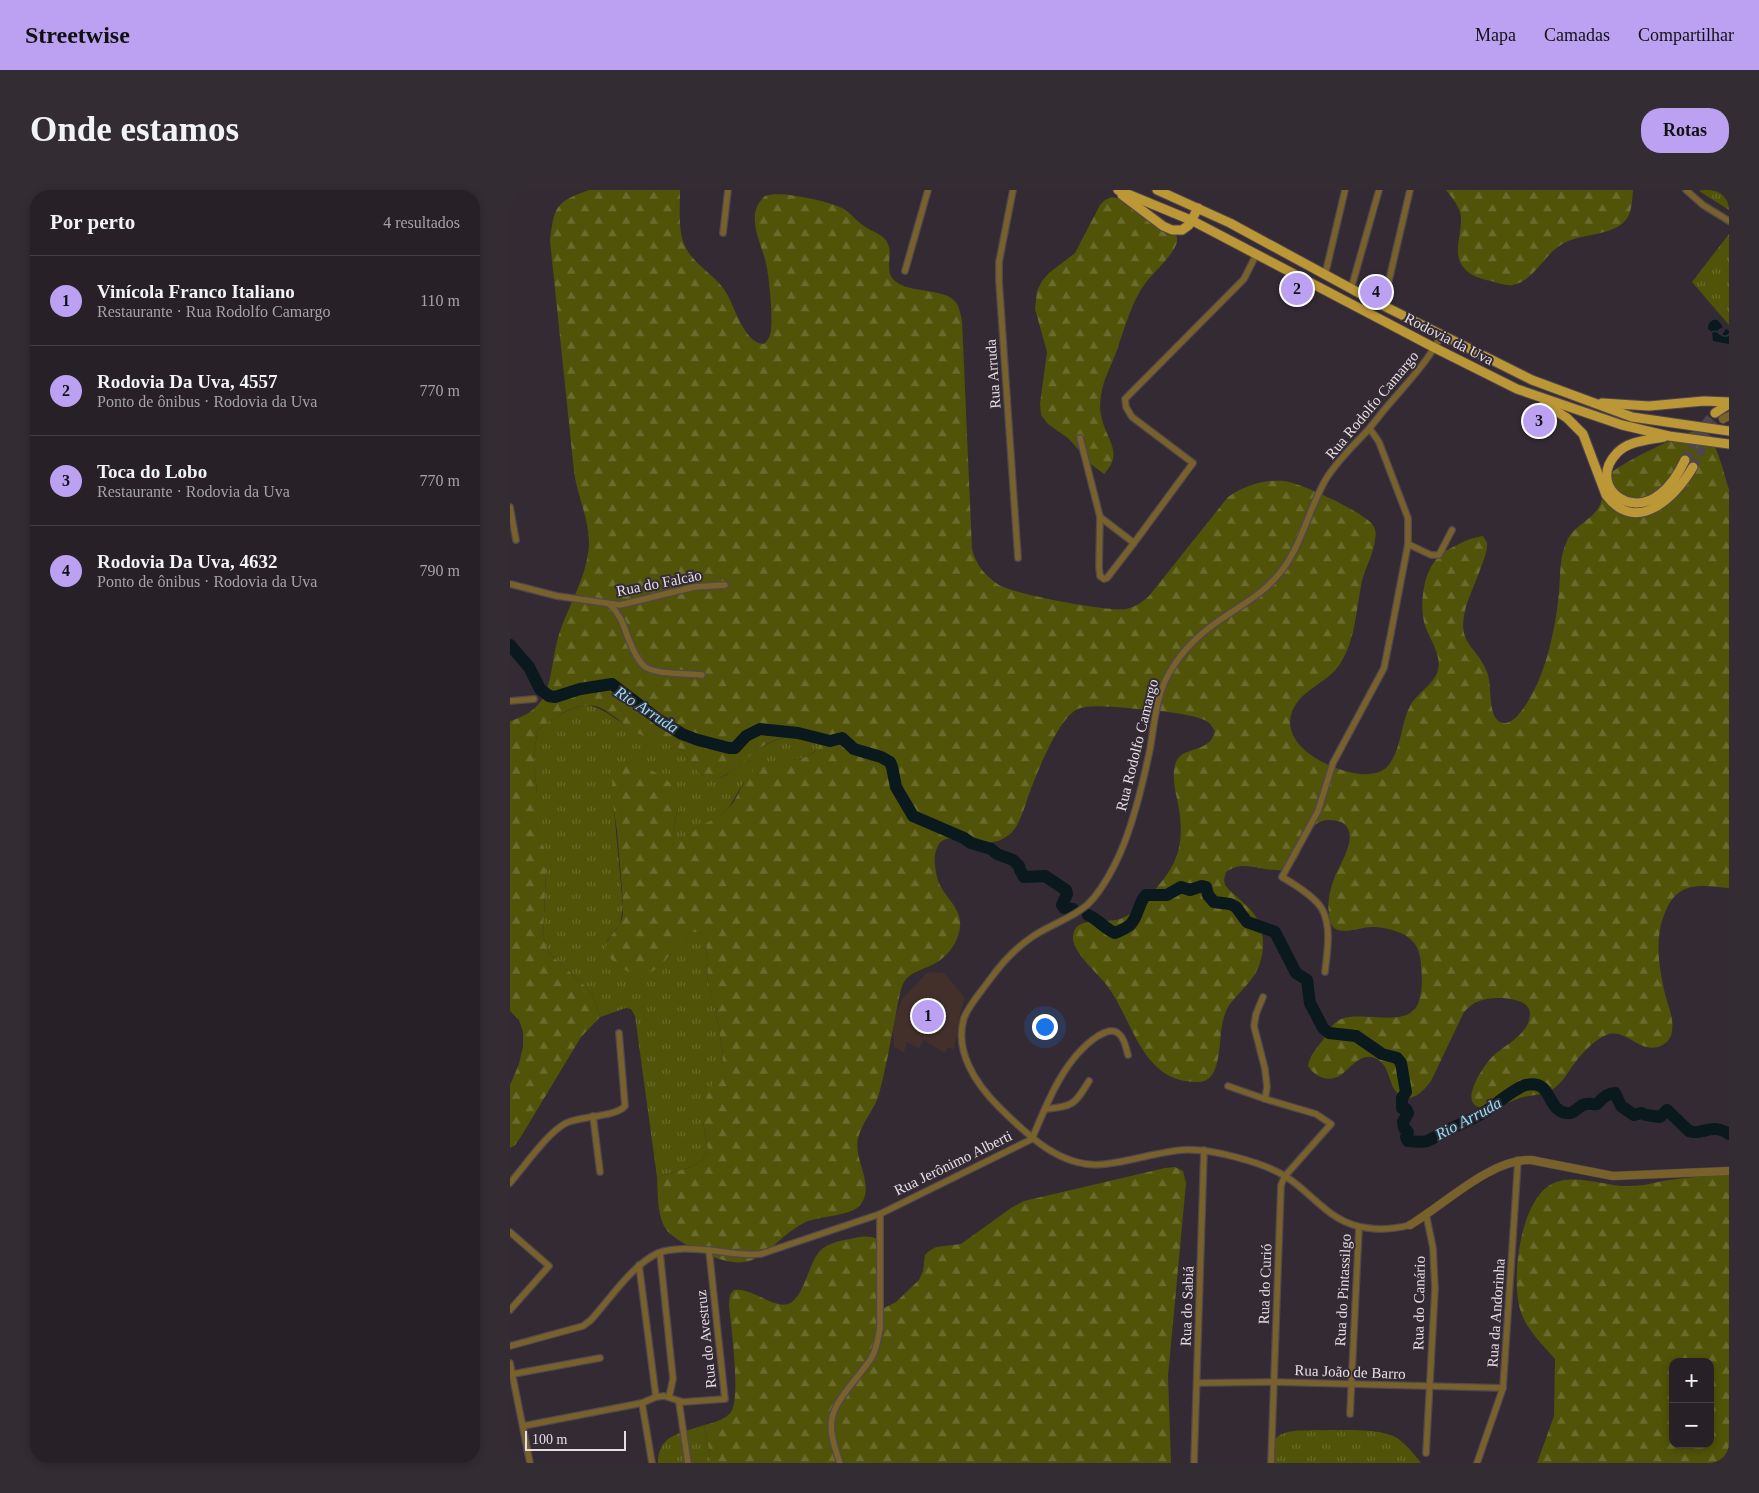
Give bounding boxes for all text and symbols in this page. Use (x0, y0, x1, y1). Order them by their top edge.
text: Streetwise (25, 22, 130, 48)
text: Mapa (1475, 25, 1516, 45)
text: Camadas (1544, 25, 1610, 45)
text: Compartilhar (1638, 25, 1734, 45)
button: Rotas (1641, 108, 1729, 153)
text: Onde estamos (30, 110, 239, 149)
text: Por perto (50, 210, 135, 234)
text: 4 resultados (383, 214, 460, 231)
pin: 2 (1281, 270, 1313, 308)
pin: 4 (1360, 273, 1392, 311)
text: Vinícola Franco Italiano (97, 281, 295, 302)
text: 1 (62, 292, 70, 309)
text: 110 m (420, 292, 460, 309)
text: Restaurante · Rua Rodolfo Camargo (97, 303, 330, 320)
street label: Rodovia da Uva (1402, 310, 1496, 368)
street label: Rua Arruda (983, 338, 1003, 409)
street label: Rua Rodolfo Camargo (1322, 348, 1422, 462)
text: Rodovia Da Uva, 4557 (97, 371, 278, 392)
text: 2 (62, 382, 70, 399)
text: 770 m (420, 382, 460, 399)
text: Ponto de ônibus · Rodovia da Uva (97, 393, 317, 410)
pin: 3 (1523, 402, 1555, 440)
text: Toca do Lobo (97, 461, 207, 482)
text: 3 (62, 472, 70, 489)
text: 770 m (420, 472, 460, 489)
text: Restaurante · Rodovia da Uva (97, 483, 290, 500)
text: Rodovia Da Uva, 4632 (97, 551, 278, 572)
text: 4 (62, 562, 70, 579)
text: 790 m (420, 562, 460, 579)
street label: Rua do Falcão (615, 567, 703, 599)
text: Ponto de ônibus · Rodovia da Uva (97, 573, 317, 590)
street label: Rua Rodolfo Camargo (1113, 677, 1161, 813)
water label: Rio Arruda (611, 682, 682, 736)
pin: 1 (912, 997, 944, 1035)
your location (1032, 1014, 1058, 1040)
water label: Rio Arruda (1432, 1094, 1504, 1143)
street label: Rua Jerônimo Alberti (891, 1128, 1015, 1198)
street label: Rua do Pintassilgo (1332, 1233, 1354, 1347)
street label: Rua do Curió (1256, 1243, 1274, 1325)
street label: Rua do Canário (1410, 1256, 1428, 1350)
street label: Rua da Andorinha (1484, 1258, 1508, 1368)
street label: Rua do Sabiá (1178, 1265, 1196, 1346)
street label: Rua do Avestruz (693, 1289, 719, 1389)
map controls (1669, 1358, 1714, 1448)
button: + (1669, 1358, 1714, 1403)
street label: Rua João de Barro (1294, 1362, 1406, 1382)
button: − (1669, 1403, 1714, 1448)
scale bar (525, 1428, 626, 1451)
text: 100 m (532, 1432, 567, 1447)

